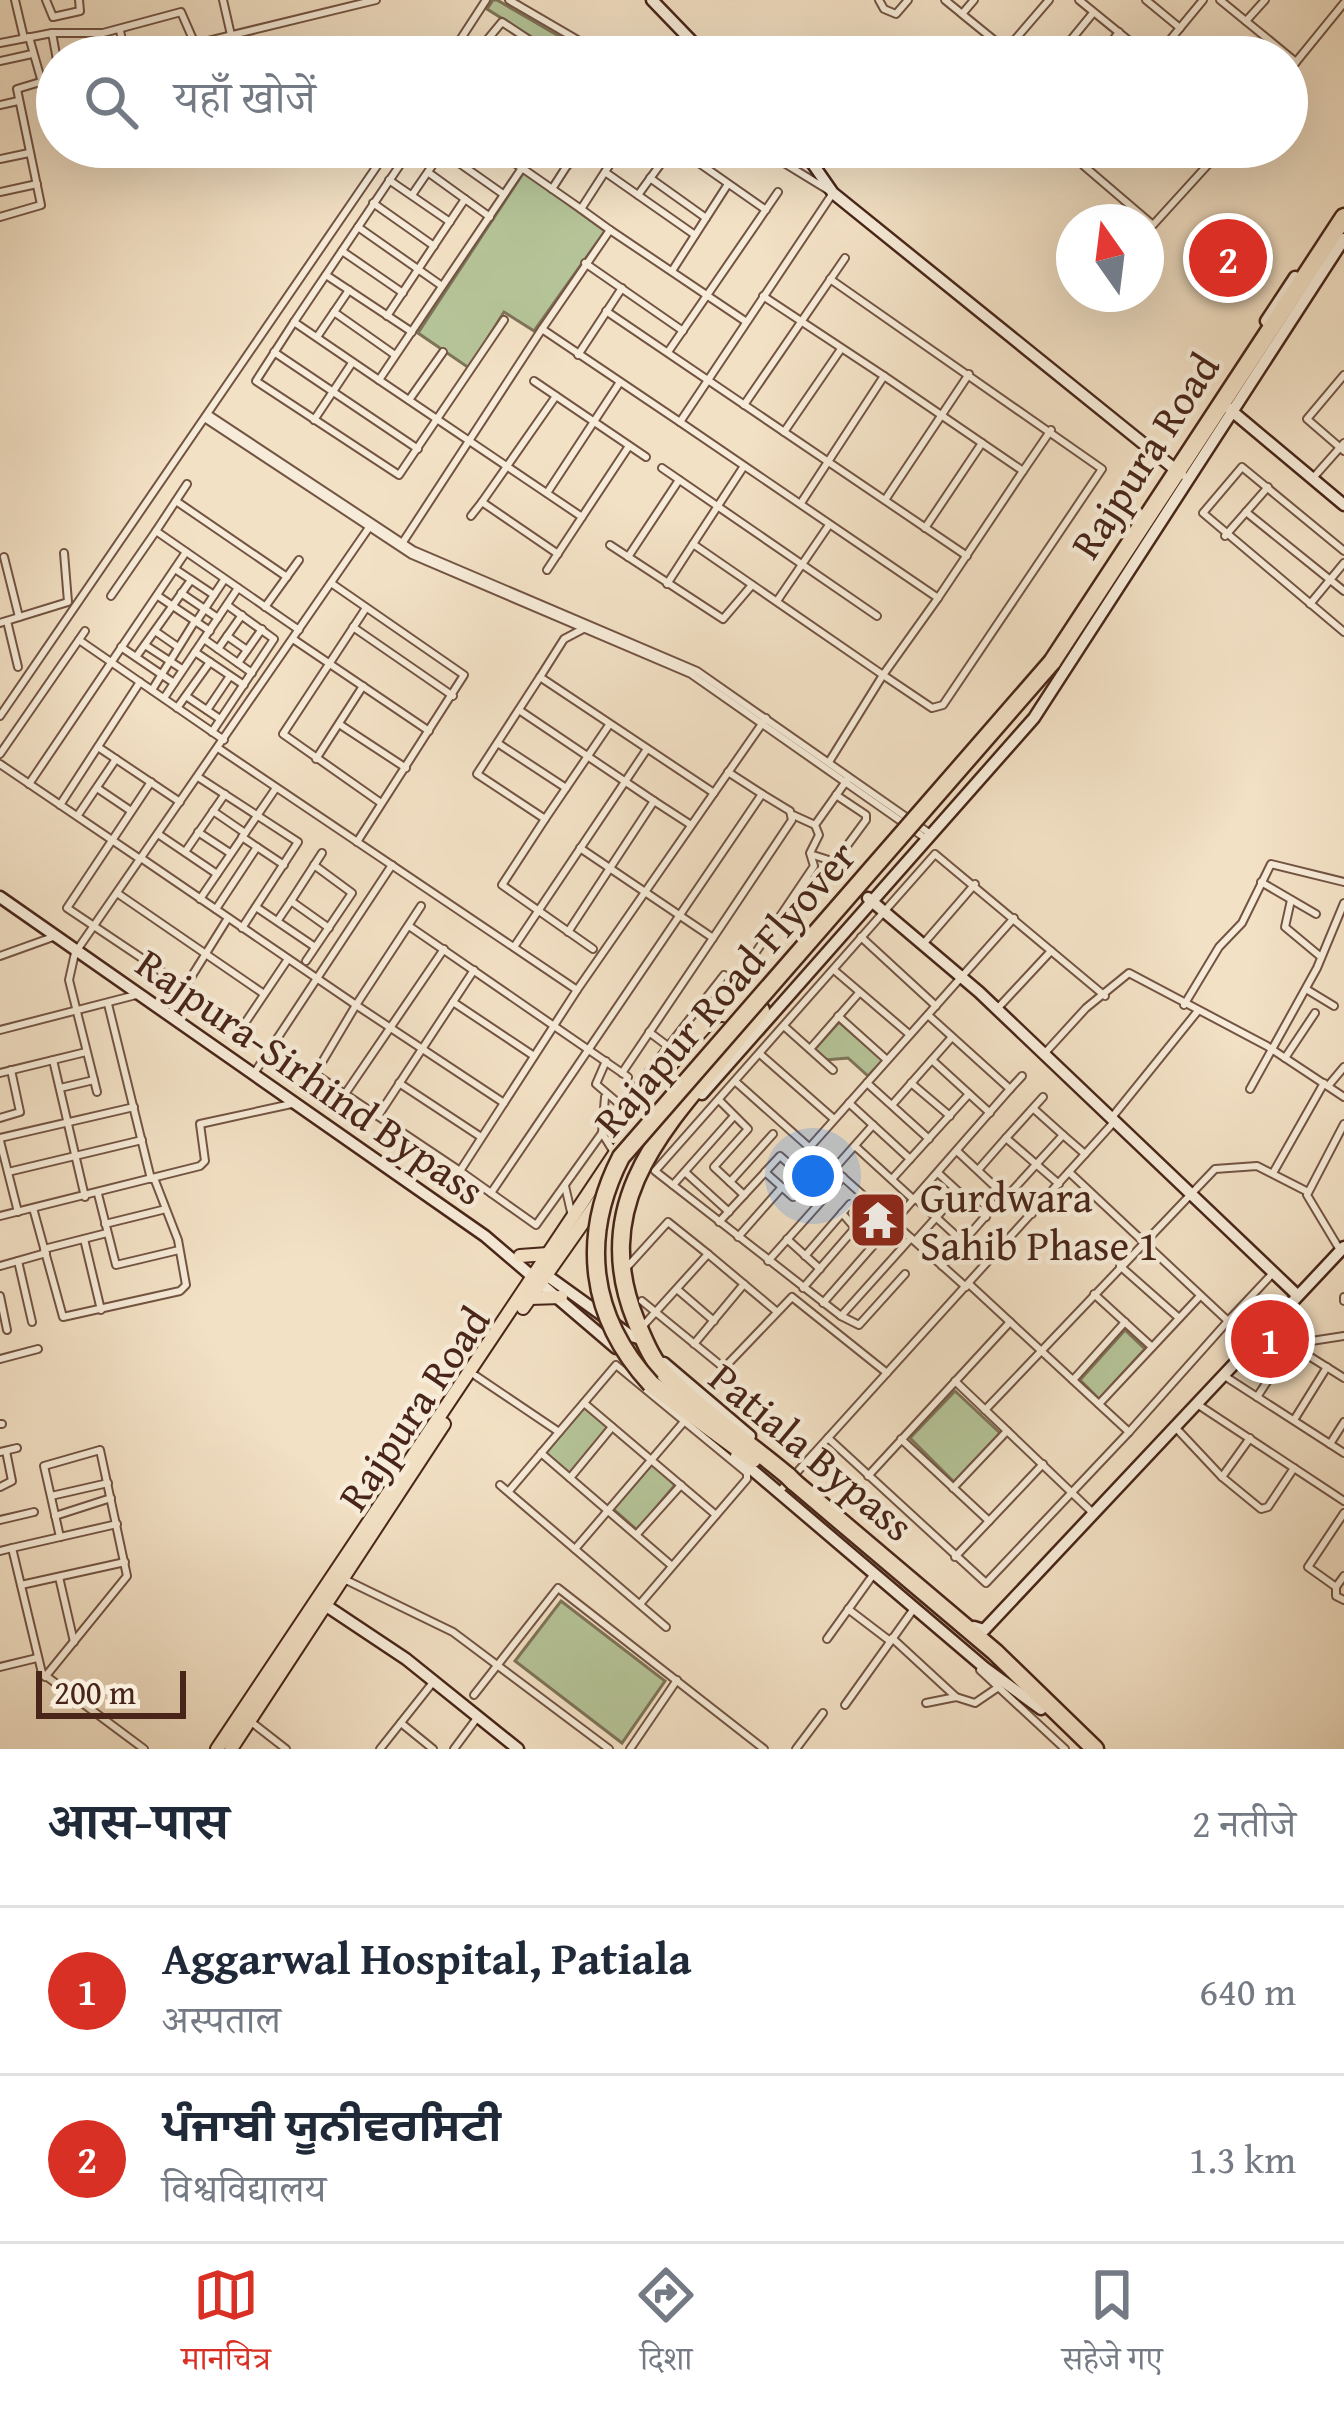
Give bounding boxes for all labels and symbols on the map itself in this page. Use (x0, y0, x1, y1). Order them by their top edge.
north arrow (1056, 204, 1164, 312)
pin: 2 (1189, 213, 1267, 303)
street label: Rajpura Road (1055, 340, 1234, 570)
street label: Rajapur Road Flyover (578, 827, 870, 1149)
street label: Rajpura-Sirhind Bypass (124, 933, 498, 1219)
your location (783, 1146, 843, 1206)
place label: Gurdwara Sahib Phase 1 (920, 1166, 1159, 1275)
temple icon: Gurdwara Sahib Phase 1 (847, 1189, 909, 1251)
street label: Rajpura Road (322, 1293, 504, 1522)
pin: 1 (1231, 1294, 1309, 1384)
street label: Patiala Bypass (696, 1347, 928, 1555)
scale bar (36, 1665, 186, 1718)

